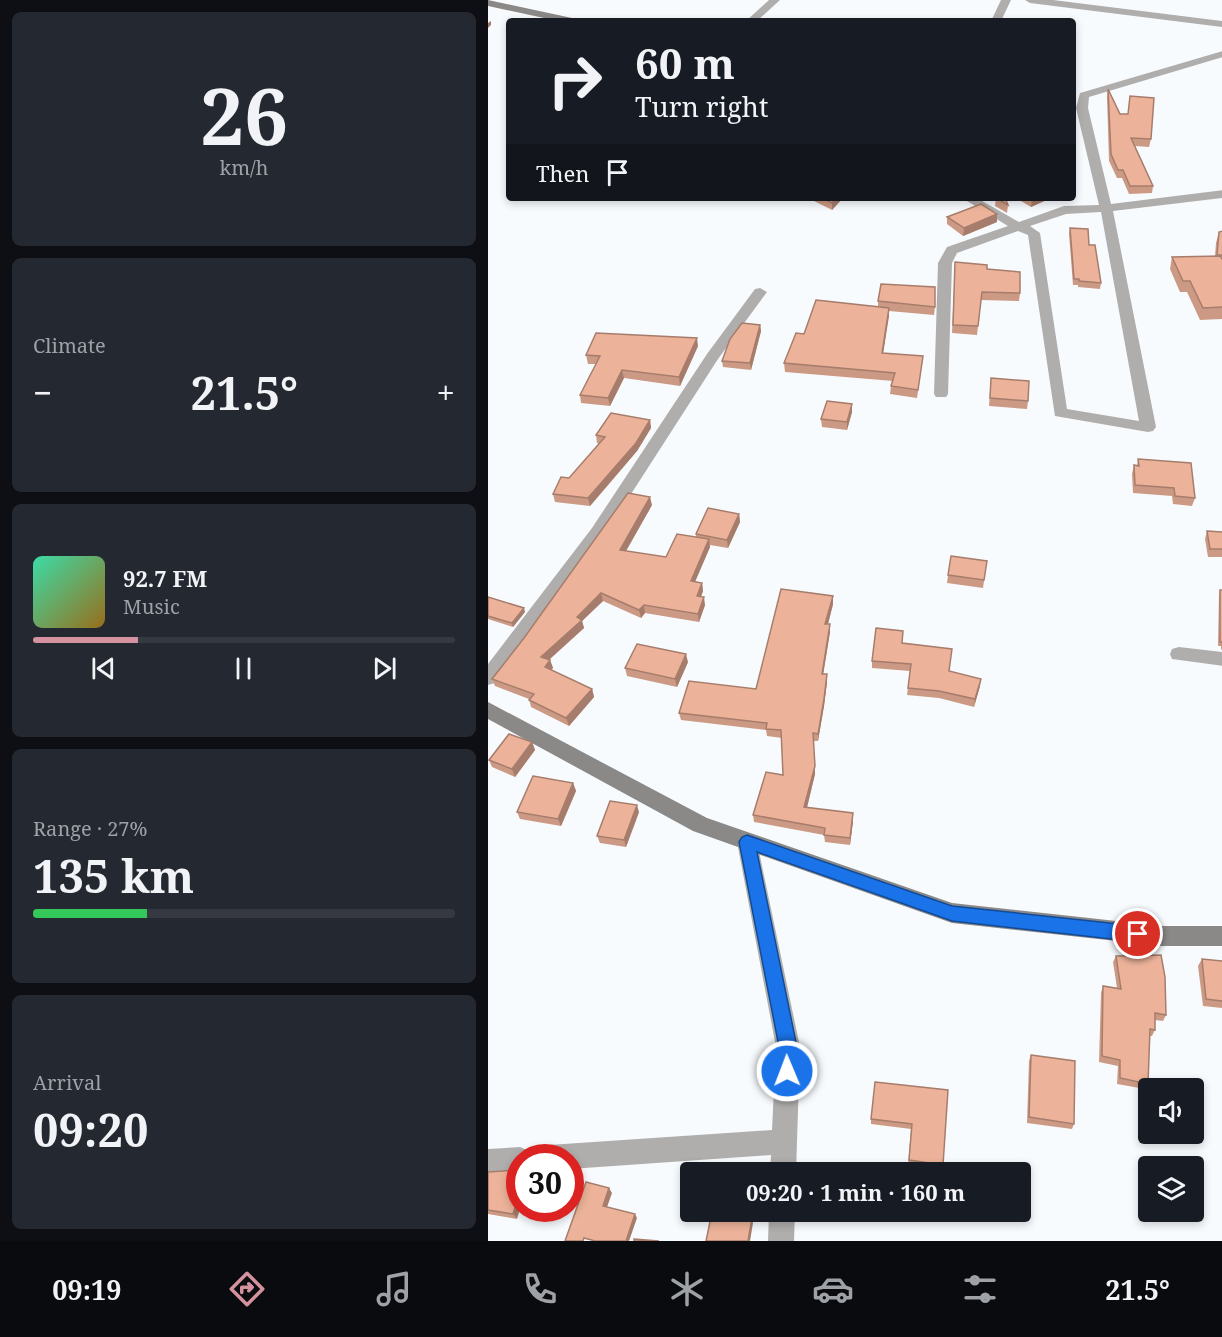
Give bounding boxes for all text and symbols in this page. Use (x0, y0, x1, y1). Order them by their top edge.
text: 60 m (635, 34, 735, 91)
icon: right (536, 42, 614, 120)
text: 26 (200, 62, 288, 168)
text: Turn right (635, 88, 768, 125)
text: km/h (219, 154, 269, 181)
icon: arrive (601, 156, 634, 189)
text: Then (536, 158, 589, 188)
text: Climate (33, 332, 106, 359)
text: 21.5° (191, 362, 298, 423)
text: − (33, 370, 52, 415)
text: + (437, 370, 455, 415)
text: 92.7 FM (123, 563, 207, 593)
text: Music (123, 593, 180, 620)
icon: previous (87, 652, 120, 685)
icon: pause (227, 652, 260, 685)
icon: next (368, 652, 401, 685)
text: Range · 27% (33, 815, 147, 842)
text: 135 km (33, 845, 194, 906)
pin (1112, 908, 1163, 959)
icon: arrive (1121, 917, 1154, 950)
position arrow (755, 1039, 819, 1103)
text: Arrival (33, 1069, 101, 1096)
map controls (1138, 1078, 1204, 1222)
button: sound (1138, 1078, 1204, 1144)
text: 09:20 (33, 1099, 148, 1160)
speed limit sign: 30 (506, 1144, 584, 1222)
button: layers (1138, 1156, 1204, 1222)
text: 09:20 · 1 min · 160 m (746, 1177, 965, 1207)
icon: directions (226, 1268, 268, 1310)
icon: music (373, 1268, 415, 1310)
icon: phone (519, 1268, 561, 1310)
icon: climate (666, 1268, 708, 1310)
icon: car (812, 1268, 854, 1310)
icon: filters (959, 1268, 1001, 1310)
text: 09:19 (52, 1271, 122, 1308)
text: 21.5° (1105, 1271, 1170, 1308)

